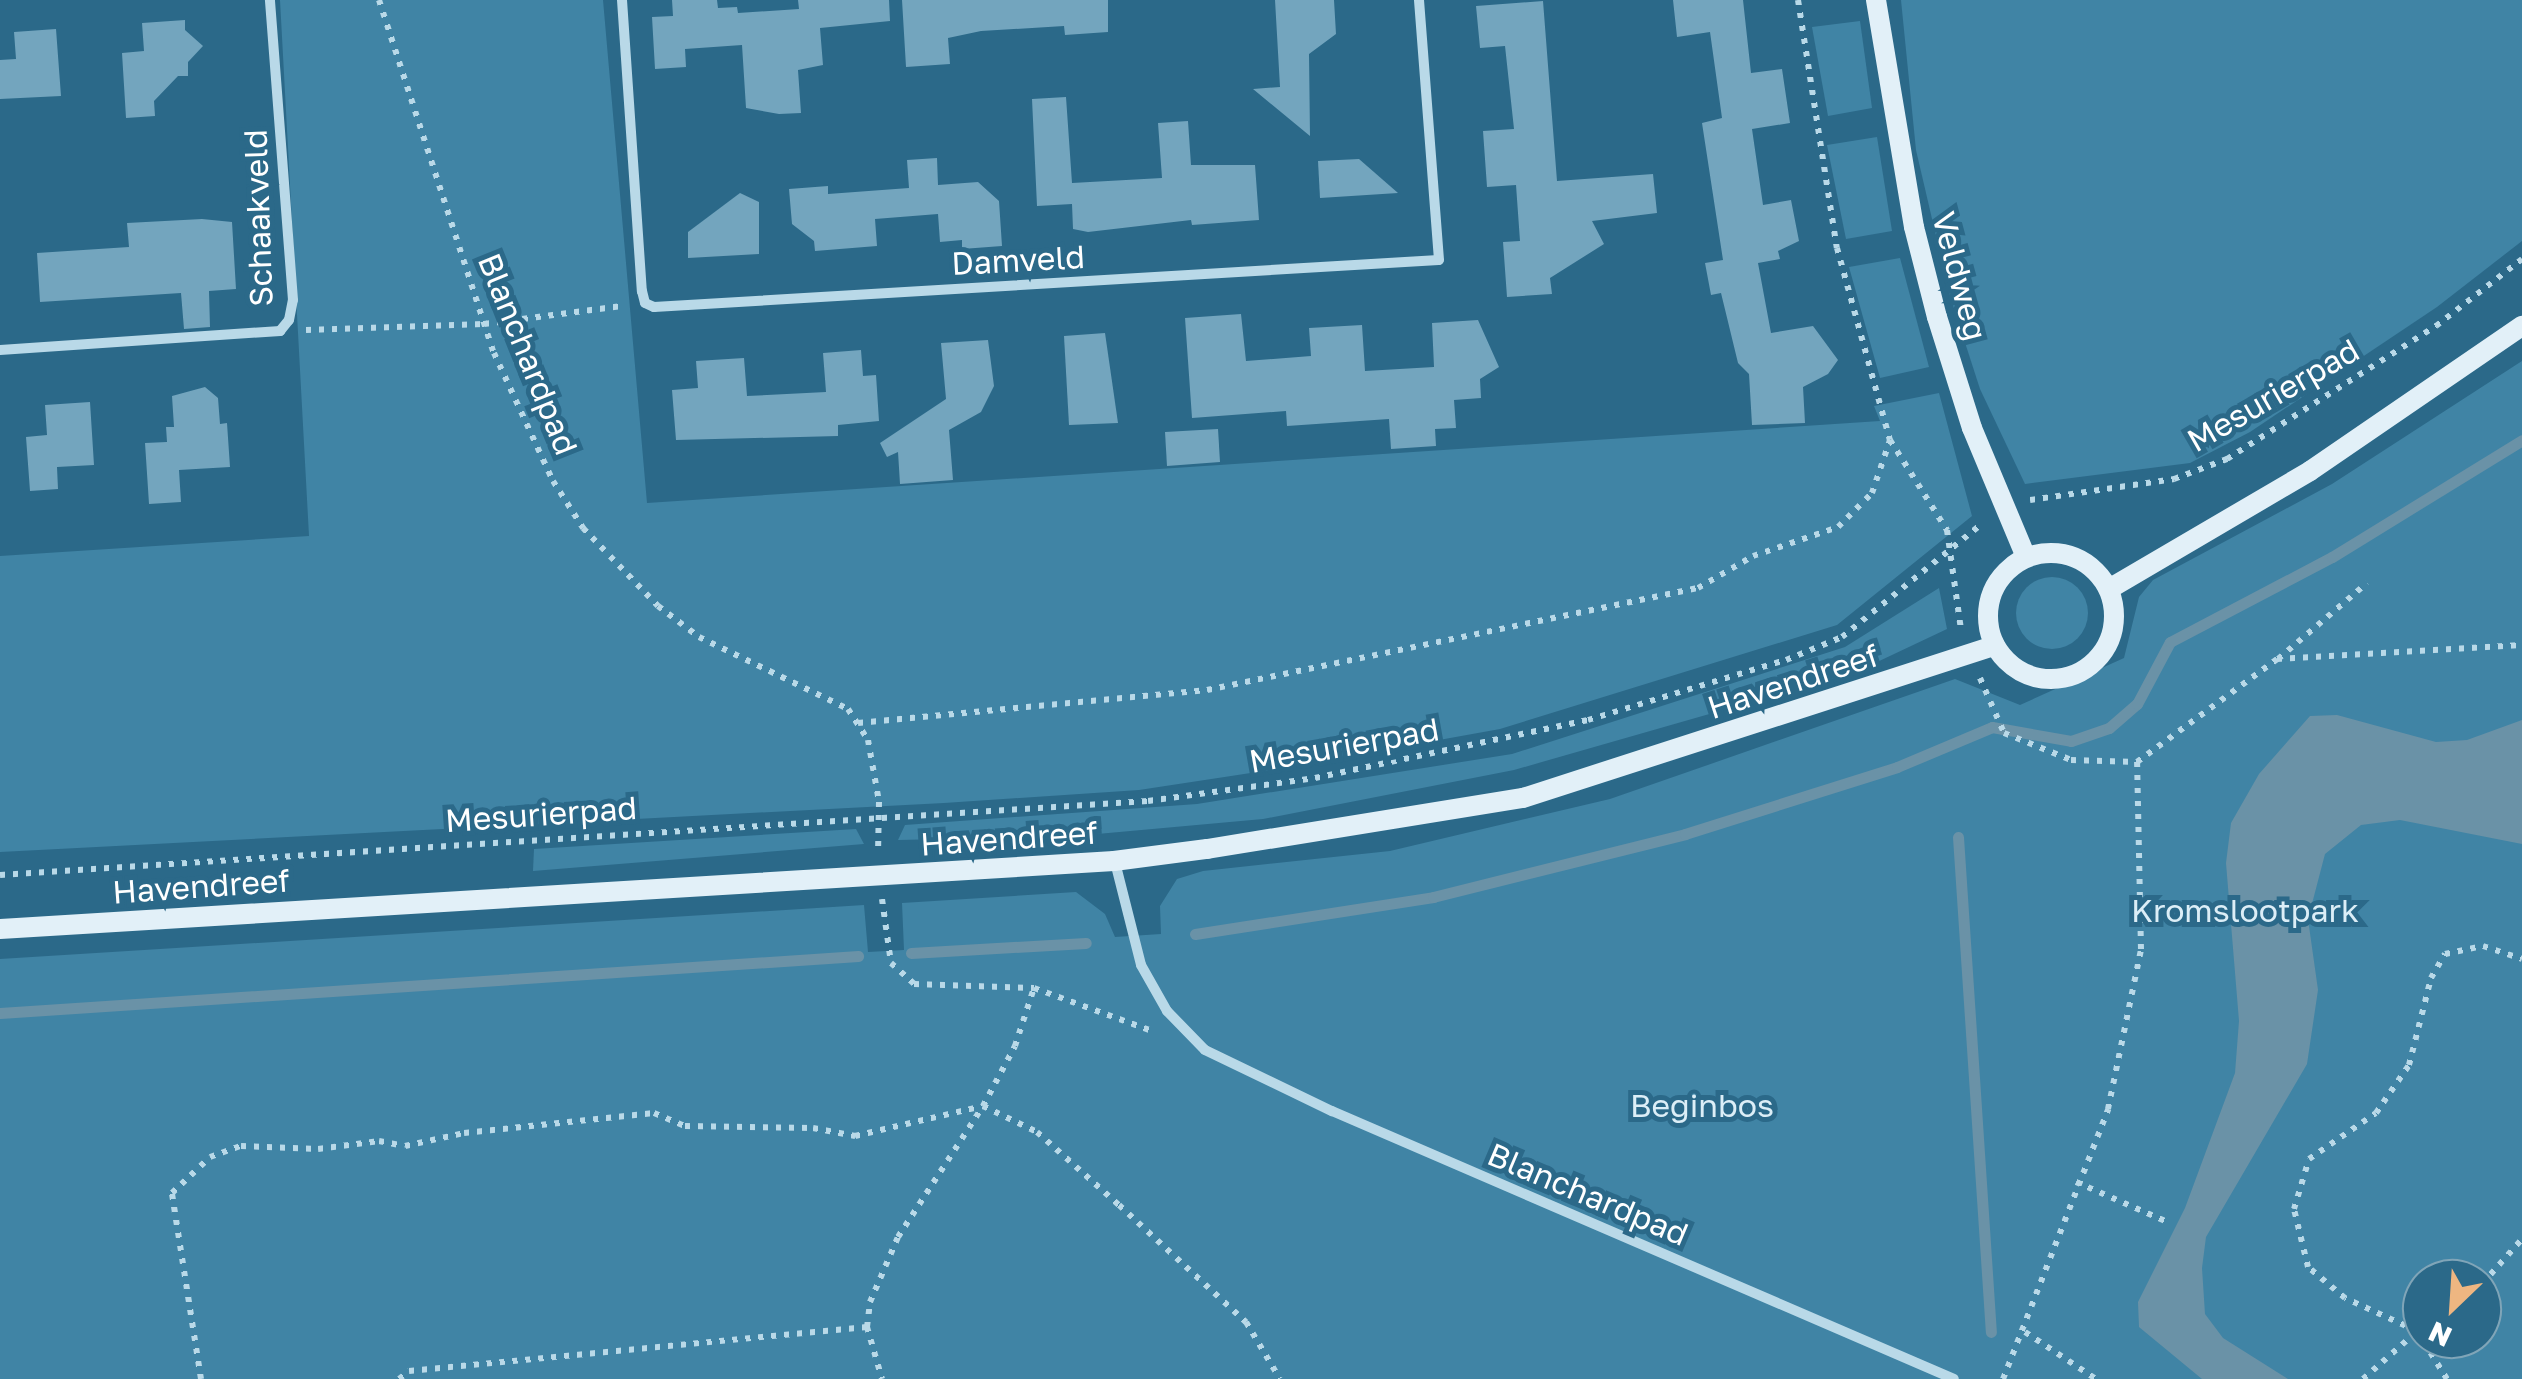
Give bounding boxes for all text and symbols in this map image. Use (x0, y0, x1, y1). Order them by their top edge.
street label: Schaakveld (236, 129, 280, 307)
street label: Veldweg (1924, 208, 1996, 344)
street label: Damveld (950, 237, 1086, 283)
street label: Blanchardpad (470, 248, 586, 460)
street label: Mesurierpad (2180, 330, 2366, 460)
street label: Havendreef (1703, 635, 1883, 727)
street label: Mesurierpad (1246, 709, 1442, 781)
street label: Mesurierpad (444, 788, 638, 840)
street label: Havendreef (919, 813, 1099, 863)
street label: Havendreef (111, 861, 291, 911)
park label: Kromslootpark (2131, 891, 2359, 929)
park label: Beginbos (1630, 1086, 1774, 1124)
street label: Blanchardpad (1482, 1135, 1694, 1253)
north arrow (2402, 1259, 2502, 1359)
text: N (2423, 1315, 2457, 1354)

